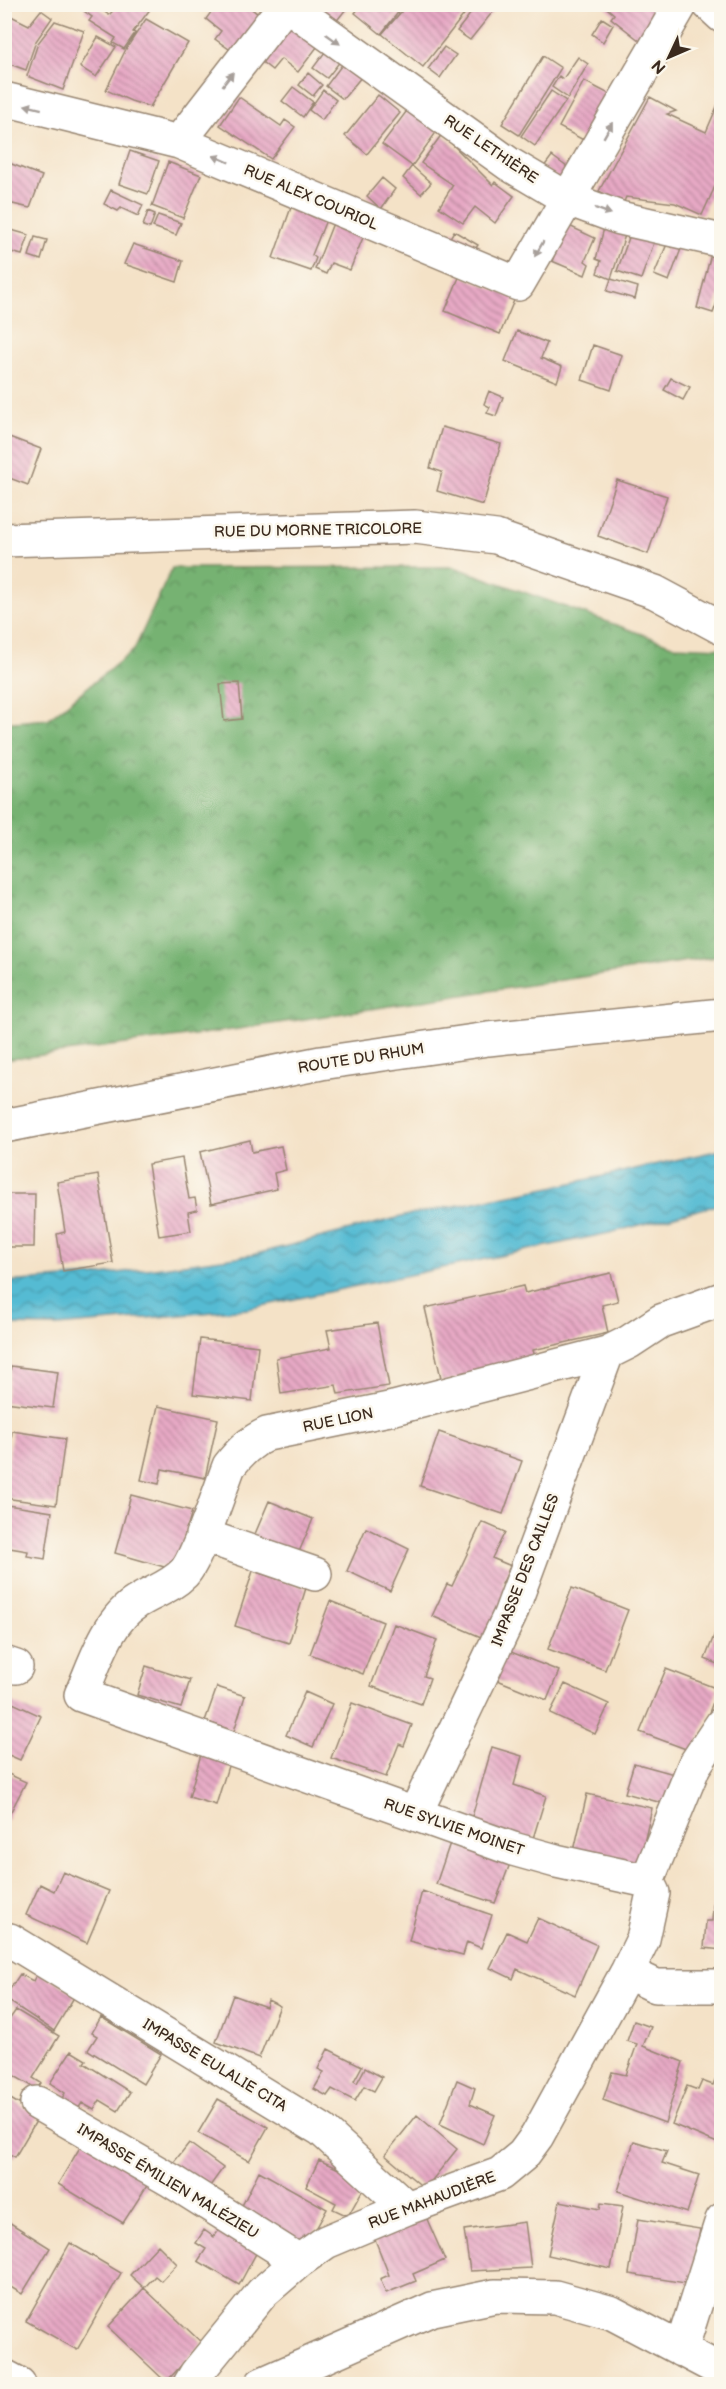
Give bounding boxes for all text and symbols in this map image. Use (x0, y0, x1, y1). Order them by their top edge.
north arrow (639, 27, 699, 87)
one-way arrow (326, 32, 341, 44)
text: N (648, 55, 670, 77)
one-way arrow (222, 71, 235, 87)
one-way arrow (24, 102, 42, 112)
street label: RUE LETHIÈRE (440, 111, 542, 188)
one-way arrow (603, 121, 613, 138)
one-way arrow (212, 154, 230, 163)
street label: RUE ALEX COURIOL (241, 161, 381, 235)
one-way arrow (594, 207, 612, 217)
one-way arrow (533, 241, 544, 257)
street label: RUE DU MORNE TRICOLORE (214, 519, 422, 542)
street label: ROUTE DU RHUM (297, 1039, 426, 1078)
street label: RUE LION (301, 1404, 375, 1437)
street label: IMPASSE DES CAILLES (488, 1491, 563, 1649)
street label: RUE SYLVIE MOINET (381, 1794, 527, 1860)
street label: IMPASSE EULALIE CITA (139, 2015, 291, 2117)
street label: IMPASSE ÉMILIEN MALÉZIEU (74, 2120, 262, 2243)
street label: RUE MAHAUDIÈRE (366, 2167, 499, 2234)

